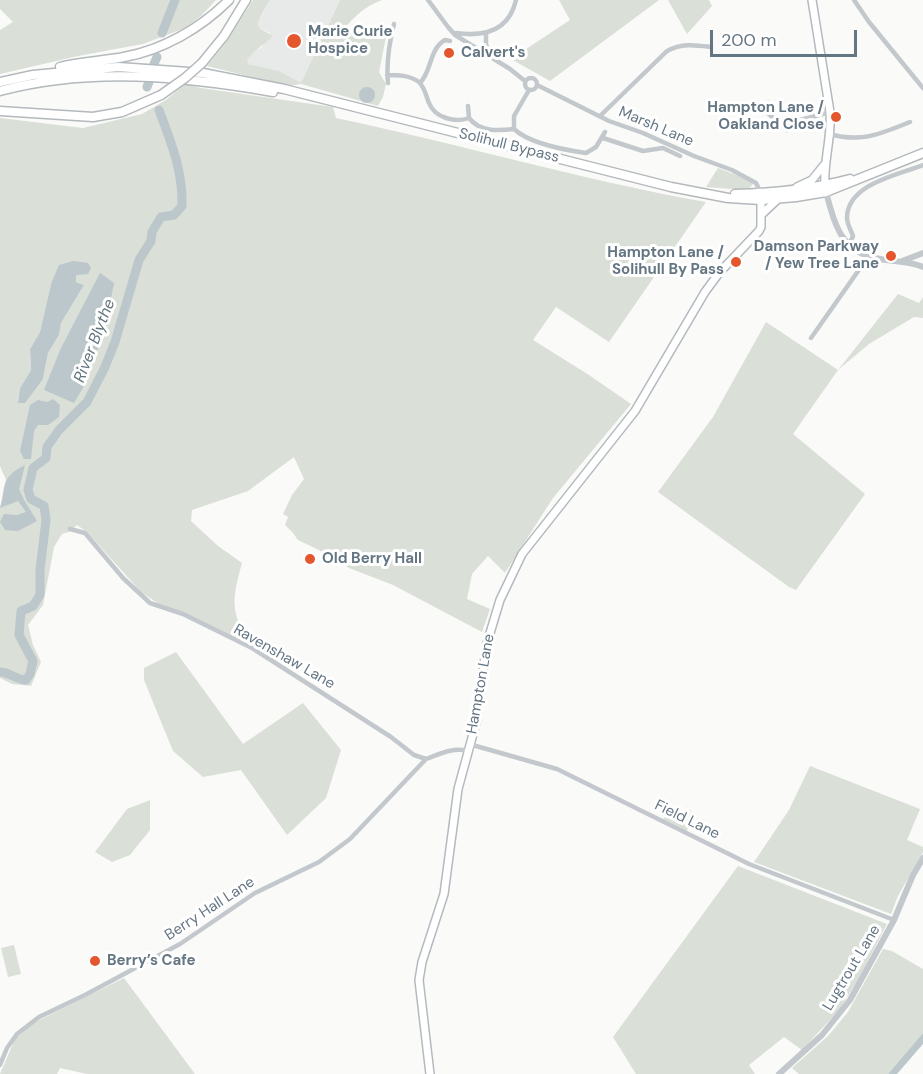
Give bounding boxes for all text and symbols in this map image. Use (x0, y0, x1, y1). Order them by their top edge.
scale bar (713, 18, 860, 56)
place label: Marie Curie Hospice (308, 23, 392, 58)
text: 200 m (721, 28, 777, 52)
marker: Marie Curie Hospice (285, 32, 303, 50)
place label: Calvert's (461, 44, 526, 62)
marker: Calvert's (442, 46, 456, 60)
place label: Hampton Lane / Oakland Close (707, 99, 824, 134)
street label: Marsh Lane (616, 103, 696, 151)
marker: Hampton Lane / Oakland Close (829, 110, 843, 124)
street label: Solihull Bypass (457, 125, 561, 167)
place label: Damson Parkway / Yew Tree Lane (754, 238, 879, 273)
place label: Hampton Lane / Solihull By Pass (607, 244, 724, 279)
marker: Damson Parkway / Yew Tree Lane (884, 249, 898, 263)
marker: Hampton Lane / Solihull By Pass (729, 255, 743, 269)
water label: River Blythe (70, 296, 120, 386)
place label: Old Berry Hall (322, 550, 422, 568)
marker: Old Berry Hall (303, 552, 317, 566)
street label: Ravenshaw Lane (230, 621, 338, 693)
street label: Hampton Lane (463, 633, 499, 735)
street label: Field Lane (652, 797, 722, 843)
street label: Berry Hall Lane (162, 873, 258, 945)
street label: Lugtrout Lane (819, 922, 885, 1014)
place label: Berry’s Cafe (107, 952, 196, 970)
marker: Berry’s Cafe (88, 954, 102, 968)

